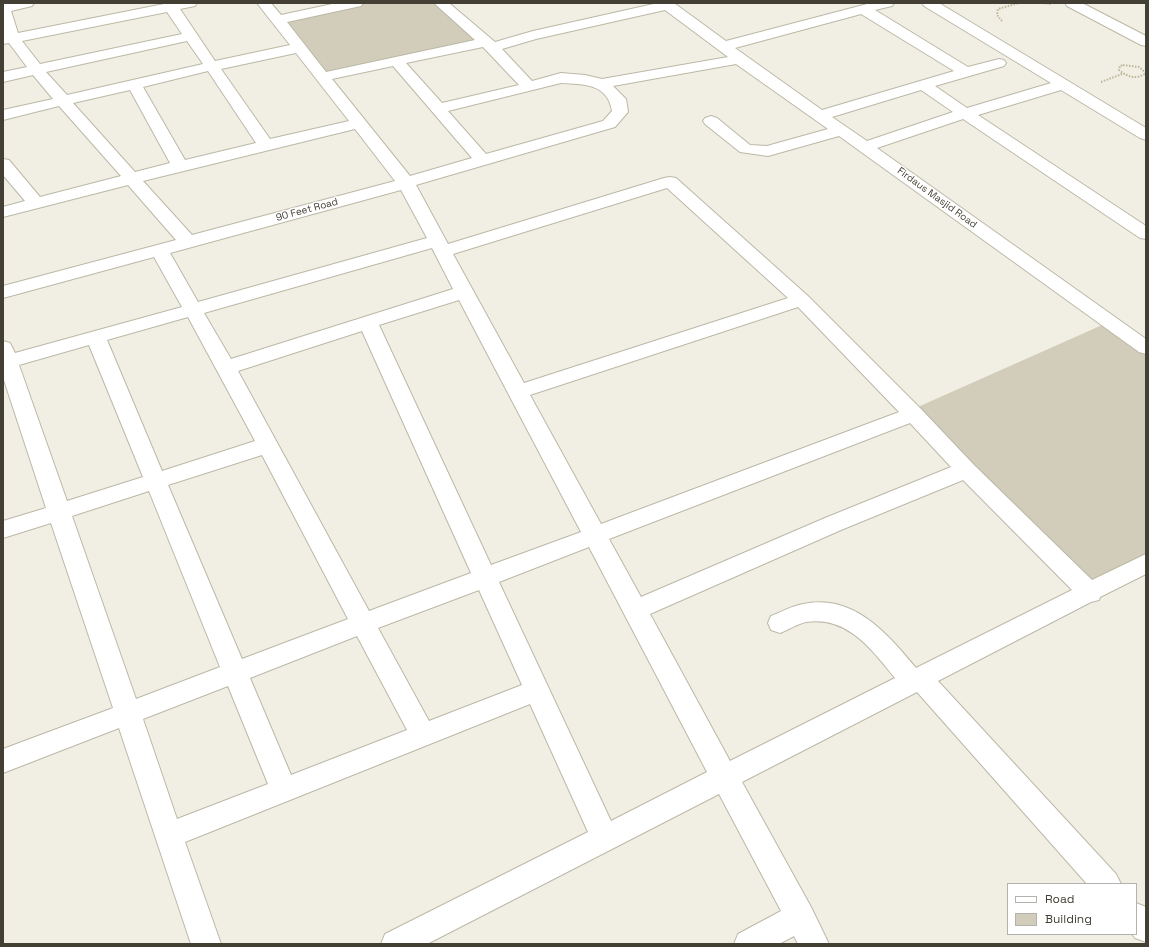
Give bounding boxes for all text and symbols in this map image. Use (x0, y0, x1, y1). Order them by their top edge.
street label: Firdaus Masjid Road (895, 165, 979, 231)
street label: 90 Feet Road (275, 196, 339, 224)
legend (1007, 883, 1137, 935)
text: Road (1045, 891, 1074, 907)
text: Building (1045, 911, 1092, 927)

